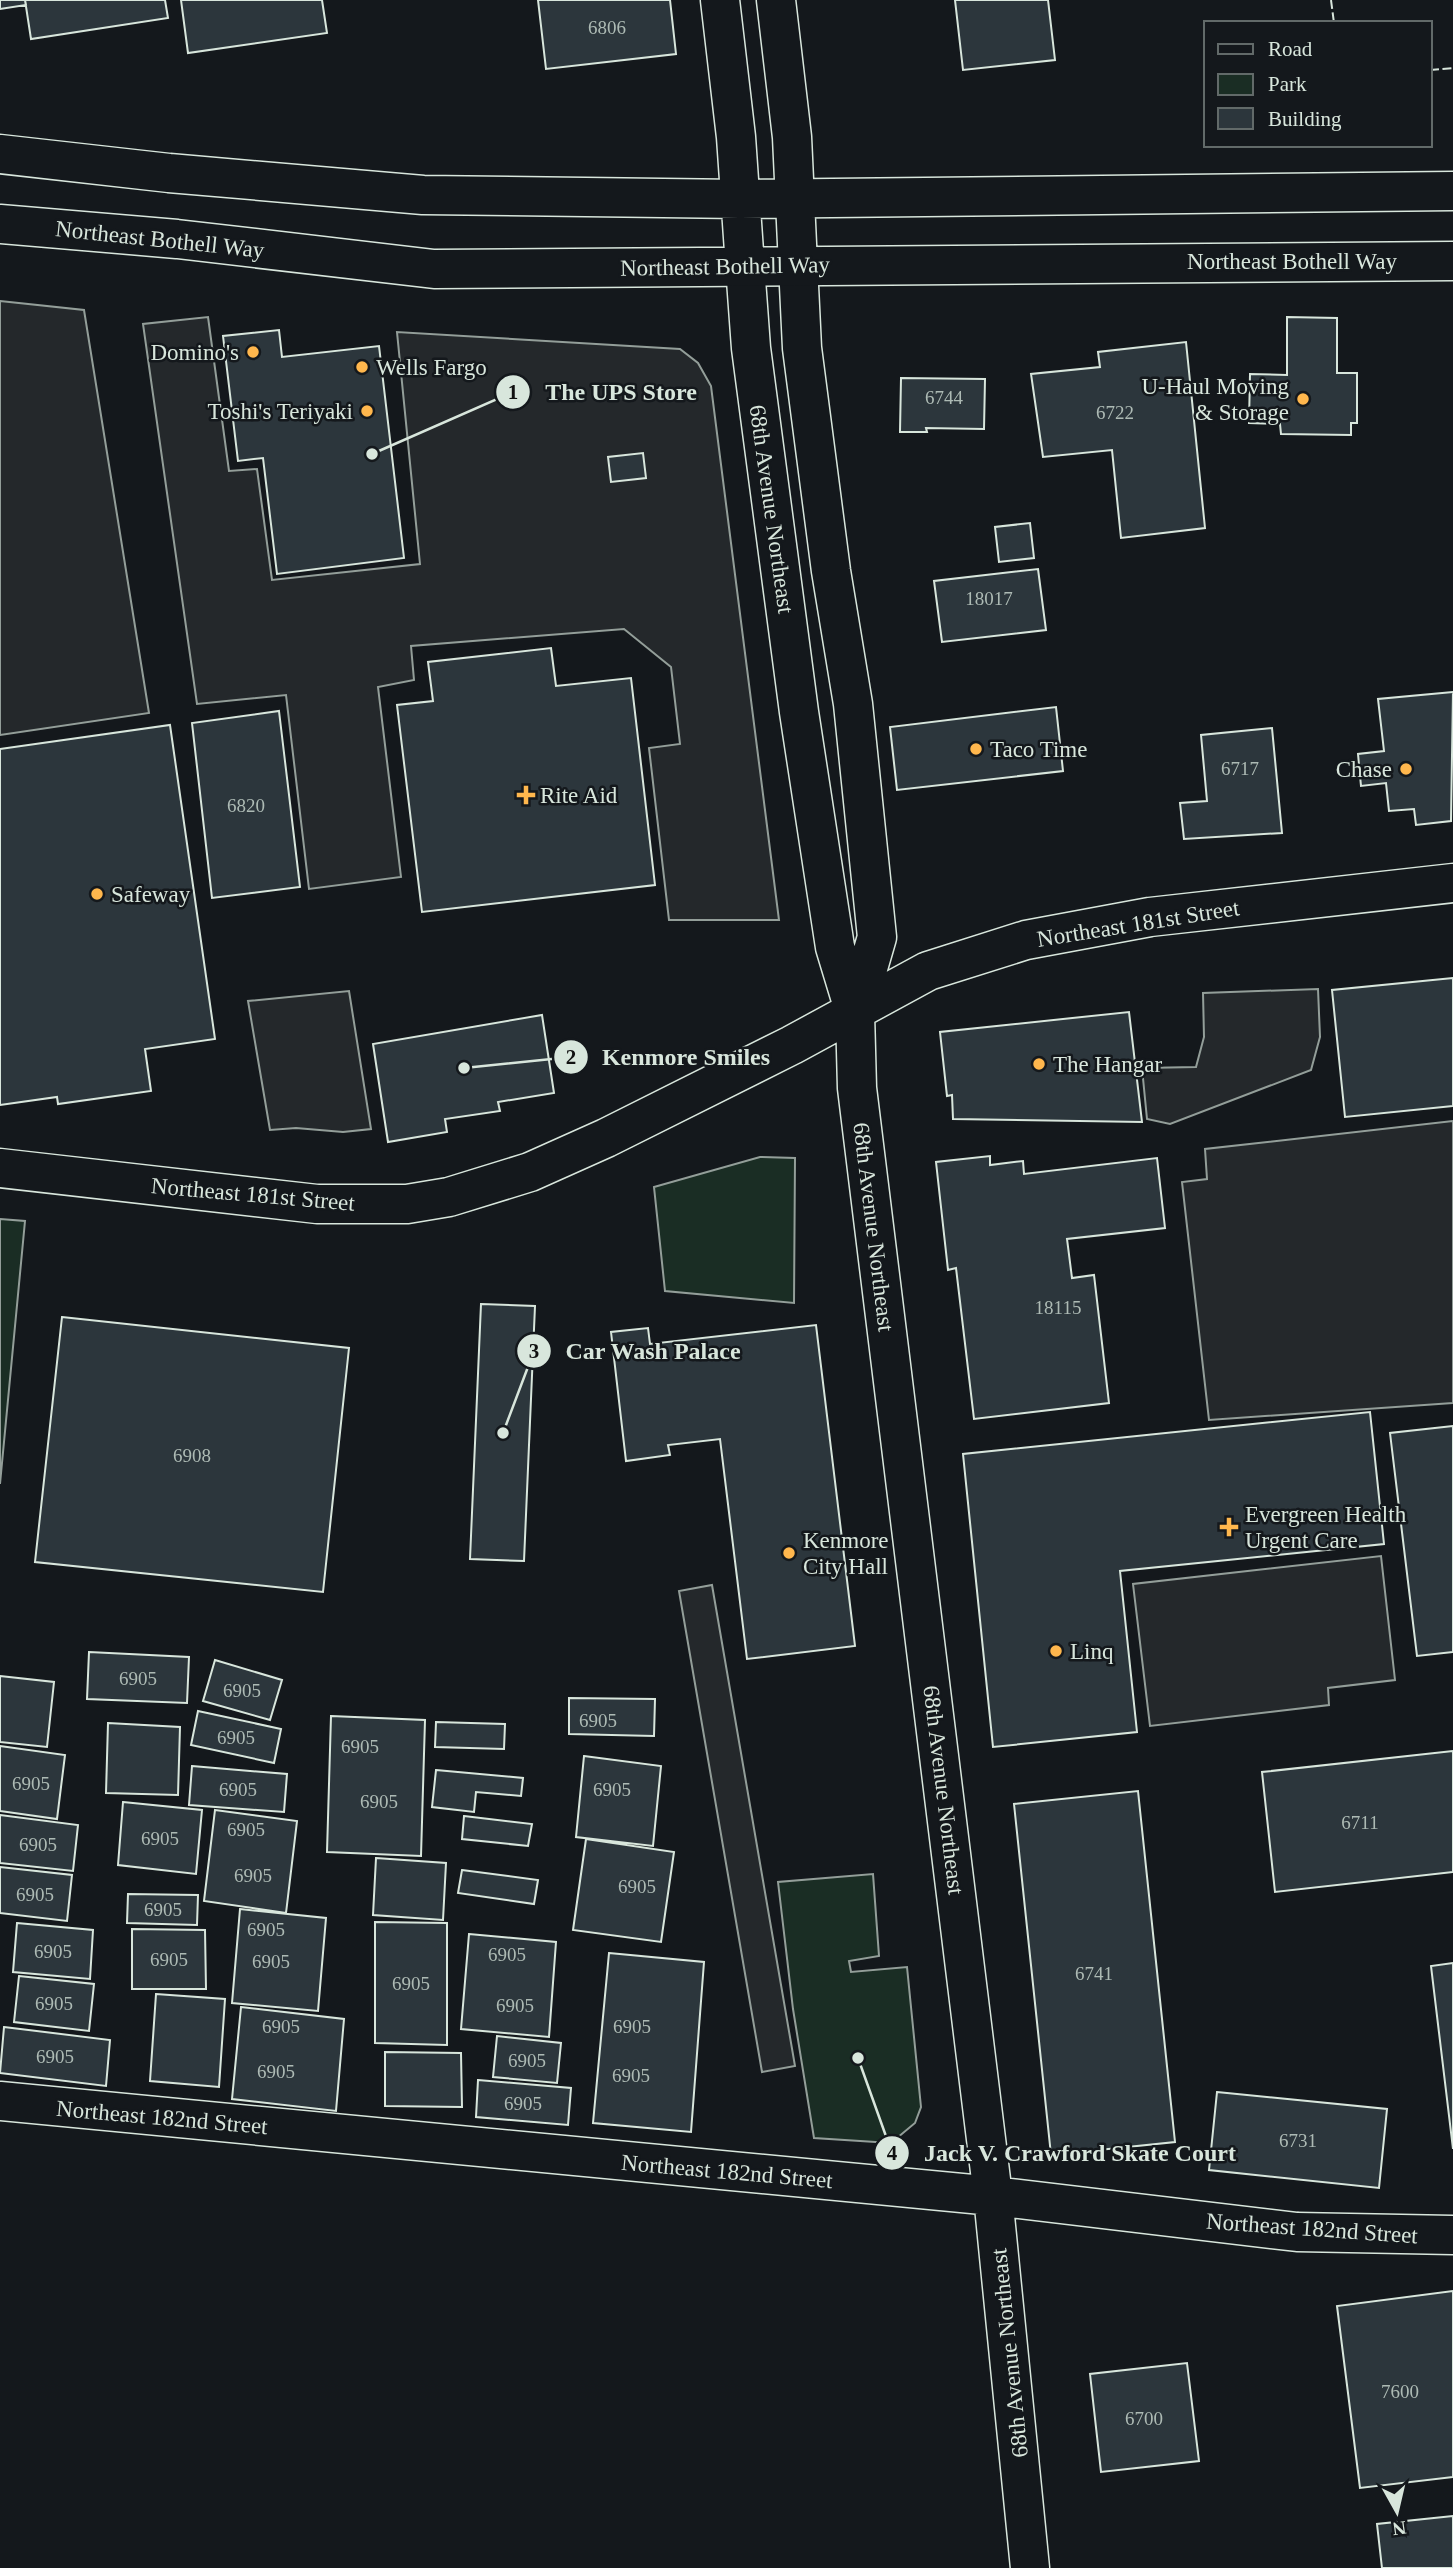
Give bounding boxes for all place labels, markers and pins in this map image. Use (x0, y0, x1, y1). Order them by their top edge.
place label: Domino's (151, 340, 239, 365)
marker: Domino's (245, 344, 261, 360)
place label: Wells Fargo (376, 355, 487, 380)
marker: Wells Fargo (354, 359, 370, 375)
callout: The UPS Store (496, 369, 710, 414)
place label: U-Haul Moving & Storage (1141, 374, 1289, 425)
marker: U-Haul Moving & Storage (1295, 391, 1311, 407)
place label: Toshi's Teriyaki (207, 399, 353, 424)
marker: Toshi's Teriyaki (359, 403, 375, 419)
place label: Taco Time (990, 737, 1087, 762)
marker: Taco Time (968, 741, 984, 757)
place label: Chase (1336, 757, 1392, 782)
marker: Chase (1398, 761, 1414, 777)
place label: Rite Aid (540, 783, 618, 808)
marker: Rite Aid (518, 787, 534, 803)
place label: Safeway (111, 882, 191, 907)
marker: Safeway (89, 886, 105, 902)
callout: Kenmore Smiles (553, 1034, 784, 1079)
place label: The Hangar (1053, 1052, 1163, 1077)
marker: The Hangar (1031, 1056, 1047, 1072)
callout: Car Wash Palace (516, 1328, 755, 1373)
place label: Evergreen Health Urgent Care (1245, 1502, 1407, 1553)
marker: Evergreen Health Urgent Care (1219, 1517, 1239, 1537)
place label: Kenmore City Hall (803, 1528, 889, 1579)
marker: Kenmore City Hall (781, 1545, 797, 1561)
place label: Linq (1070, 1639, 1114, 1664)
marker: Linq (1048, 1643, 1064, 1659)
callout: Jack V. Crawford Skate Court (875, 2130, 1250, 2175)

